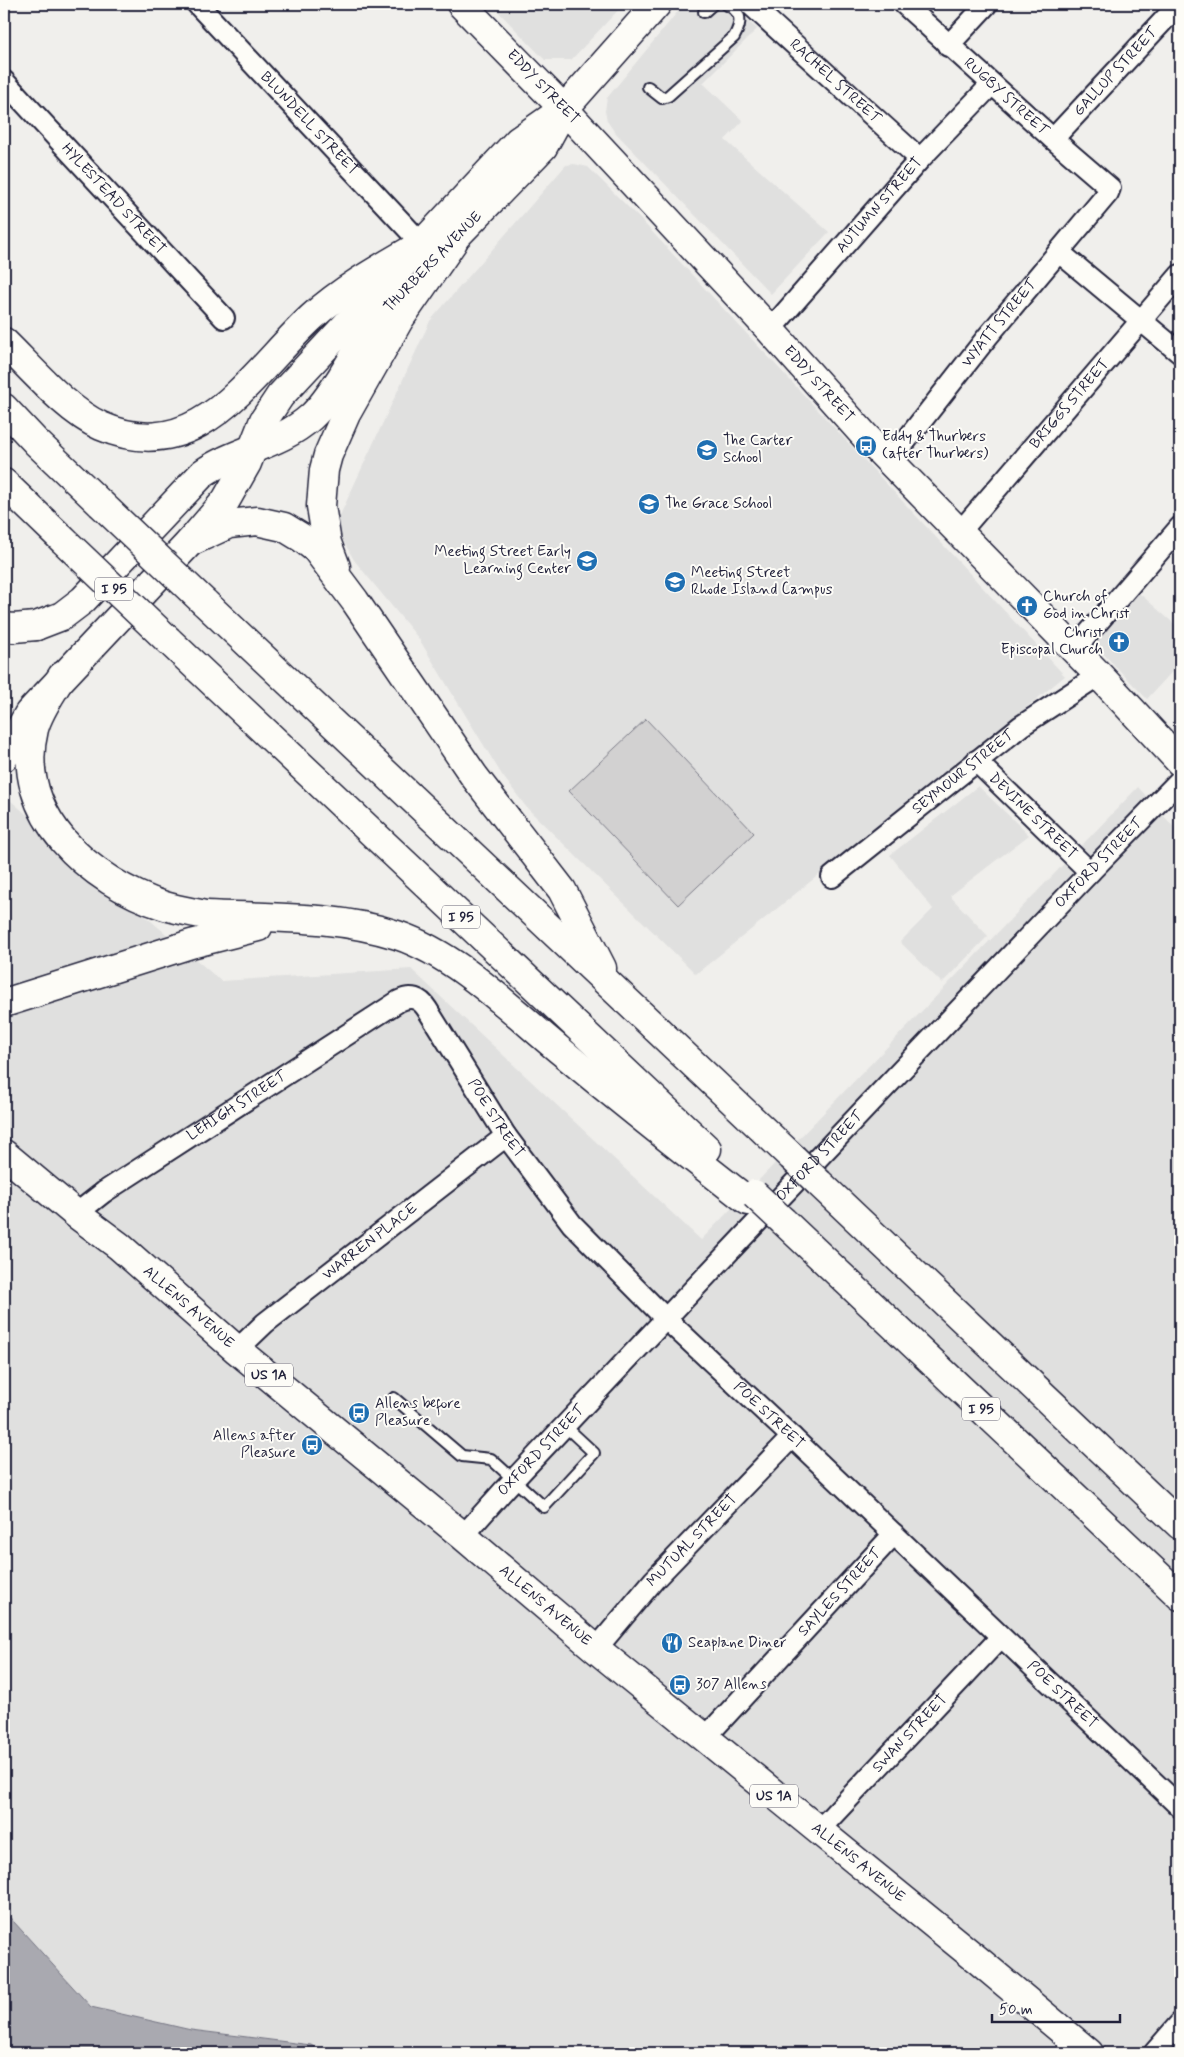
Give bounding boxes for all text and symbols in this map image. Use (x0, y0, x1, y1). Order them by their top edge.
street label: GALLUP STREET (1069, 22, 1163, 121)
street label: RACHEL STREET (785, 35, 886, 129)
street label: EDDY STREET (502, 45, 584, 129)
street label: RUGBY STREET (959, 53, 1053, 141)
street label: BLUNDELL STREET (256, 67, 363, 180)
street label: HYLESTEAD STREET (57, 139, 170, 259)
street label: AUTUMN STREET (832, 153, 927, 257)
street label: THURBERS AVENUE (379, 207, 487, 317)
street label: WYATT STREET (957, 274, 1042, 371)
street label: EDDY STREET (779, 341, 859, 427)
street label: BRIGGS STREET (1025, 355, 1114, 453)
place label: Eddy & Thurbers (after Thurbers) (882, 427, 989, 464)
place label: The Carter School (723, 431, 792, 468)
bus stop icon: Eddy & Thurbers (after Thurbers) (854, 434, 878, 458)
school or university icon: The Carter School (695, 438, 719, 462)
school or university icon: The Grace School (637, 492, 661, 516)
place label: The Grace School (665, 494, 772, 514)
place label: Meeting Street Early Learning Center (434, 542, 571, 580)
school or university icon: Meeting Street Early Learning Center (575, 549, 599, 573)
place label: Meeting Street Rhode Island Campus (691, 563, 833, 600)
school or university icon: Meeting Street Rhode Island Campus (663, 570, 687, 594)
road number: I 95 (95, 578, 133, 600)
place label: Church of God in Christ (1043, 587, 1130, 624)
church icon: Church of God in Christ (1015, 594, 1039, 618)
place label: Christ Episcopal Church (1001, 623, 1104, 660)
church icon: Christ Episcopal Church (1107, 630, 1131, 654)
street label: SEYMOUR STREET (908, 725, 1019, 819)
street label: DEVINE STREET (984, 768, 1081, 864)
street label: OXFORD STREET (1051, 813, 1148, 913)
road number: I 95 (442, 906, 480, 929)
street label: LEHIGH STREET (183, 1066, 291, 1146)
street label: POE STREET (463, 1075, 529, 1162)
street label: OXFORD STREET (772, 1106, 868, 1206)
street label: WARREN PLACE (318, 1198, 422, 1285)
street label: ALLENS AVENUE (139, 1262, 239, 1353)
road number: US 1A (245, 1364, 293, 1386)
street label: POE STREET (729, 1377, 809, 1454)
place label: Allens before Pleasure (375, 1394, 461, 1431)
road number: I 95 (962, 1398, 1000, 1420)
street label: OXFORD STREET (493, 1400, 590, 1500)
bus stop icon: Allens before Pleasure (347, 1401, 371, 1425)
place label: Allens after Pleasure (213, 1426, 296, 1463)
bus stop icon: Allens after Pleasure (300, 1433, 324, 1457)
street label: MUTUAL STREET (643, 1489, 742, 1591)
street label: SAYLES STREET (794, 1543, 887, 1641)
street label: ALLENS AVENUE (495, 1561, 596, 1651)
restaurant icon: Seaplane Diner (660, 1631, 684, 1655)
place label: Seaplane Diner (688, 1633, 787, 1653)
street label: POE STREET (1023, 1656, 1102, 1733)
bus stop icon: 307 Allens (668, 1673, 692, 1697)
place label: 307 Allens (696, 1675, 767, 1695)
street label: SWAN STREET (868, 1690, 952, 1777)
road number: US 1A (750, 1784, 798, 1808)
street label: ALLENS AVENUE (807, 1818, 910, 1907)
scale bar (992, 1992, 1119, 2024)
text: 50 m (999, 2000, 1033, 2020)

